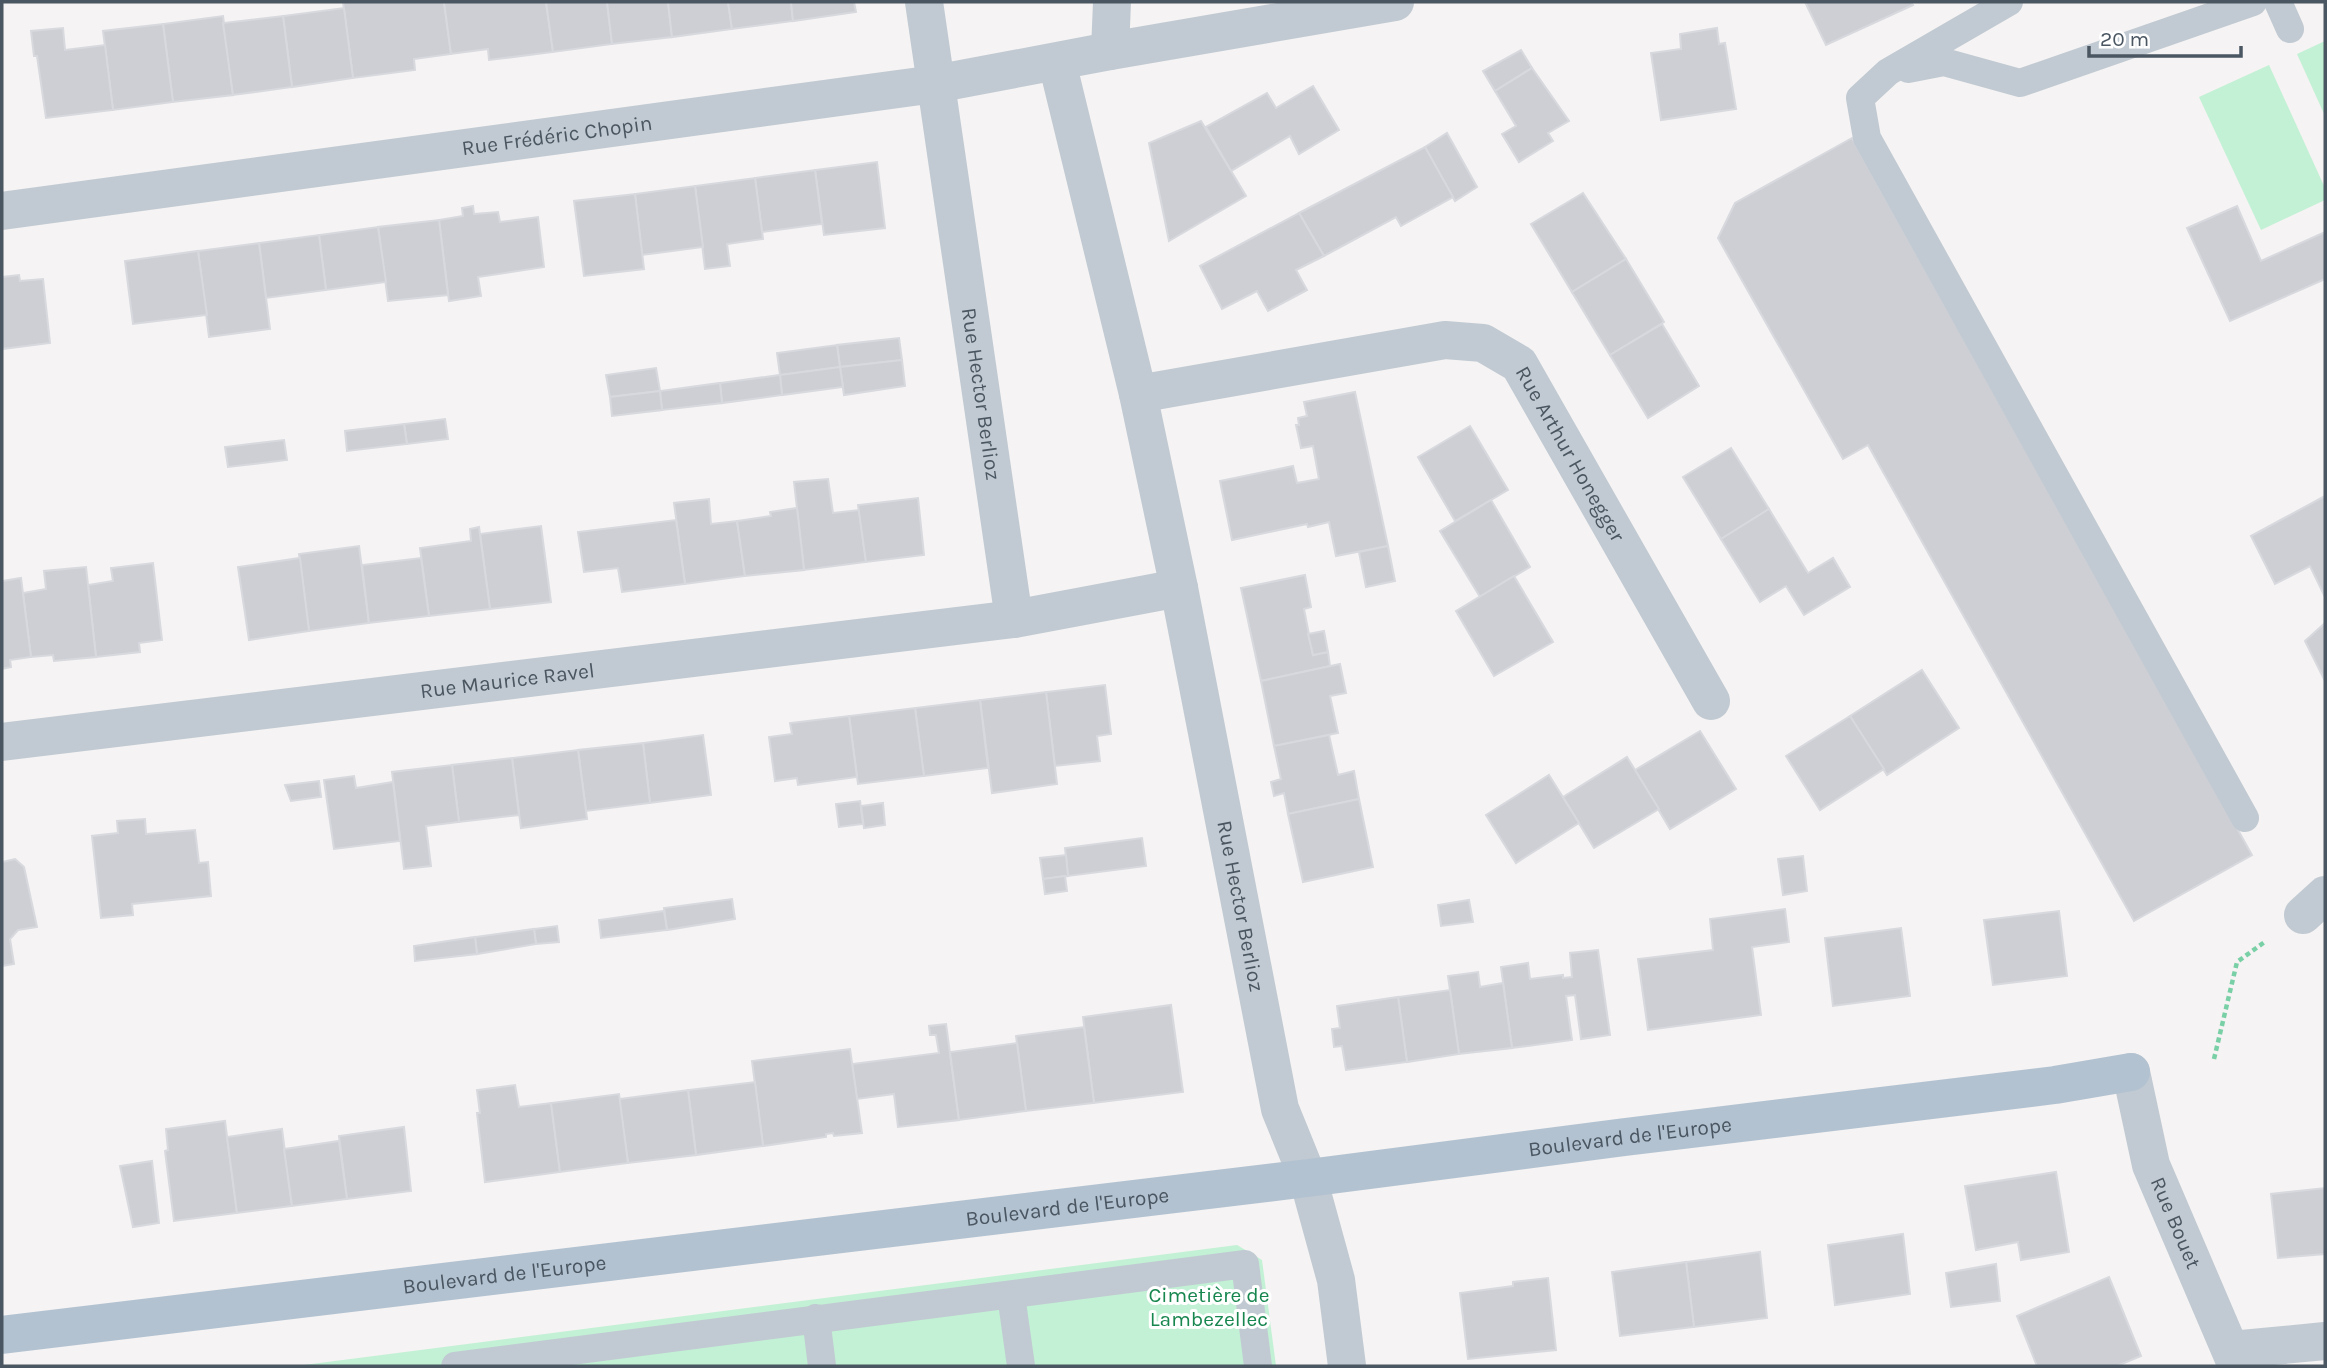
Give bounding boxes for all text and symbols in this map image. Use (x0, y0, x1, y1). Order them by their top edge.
scale bar (2089, 14, 2241, 58)
text: 20 m (2100, 27, 2149, 51)
street label: Rue Frédéric Chopin (460, 111, 654, 160)
street label: Rue Hector Berlioz (957, 306, 1006, 482)
street label: Rue Arthur Honegger (1511, 362, 1630, 546)
street label: Rue Maurice Ravel (419, 658, 596, 703)
street label: Rue Hector Berlioz (1212, 818, 1269, 994)
street label: Boulevard de l'Europe (1527, 1112, 1733, 1161)
street label: Rue Bouet (2146, 1173, 2206, 1272)
street label: Boulevard de l'Europe (964, 1183, 1170, 1231)
street label: Boulevard de l'Europe (401, 1250, 607, 1299)
park label: Cimetière de Lambezellec (1148, 1283, 1270, 1331)

